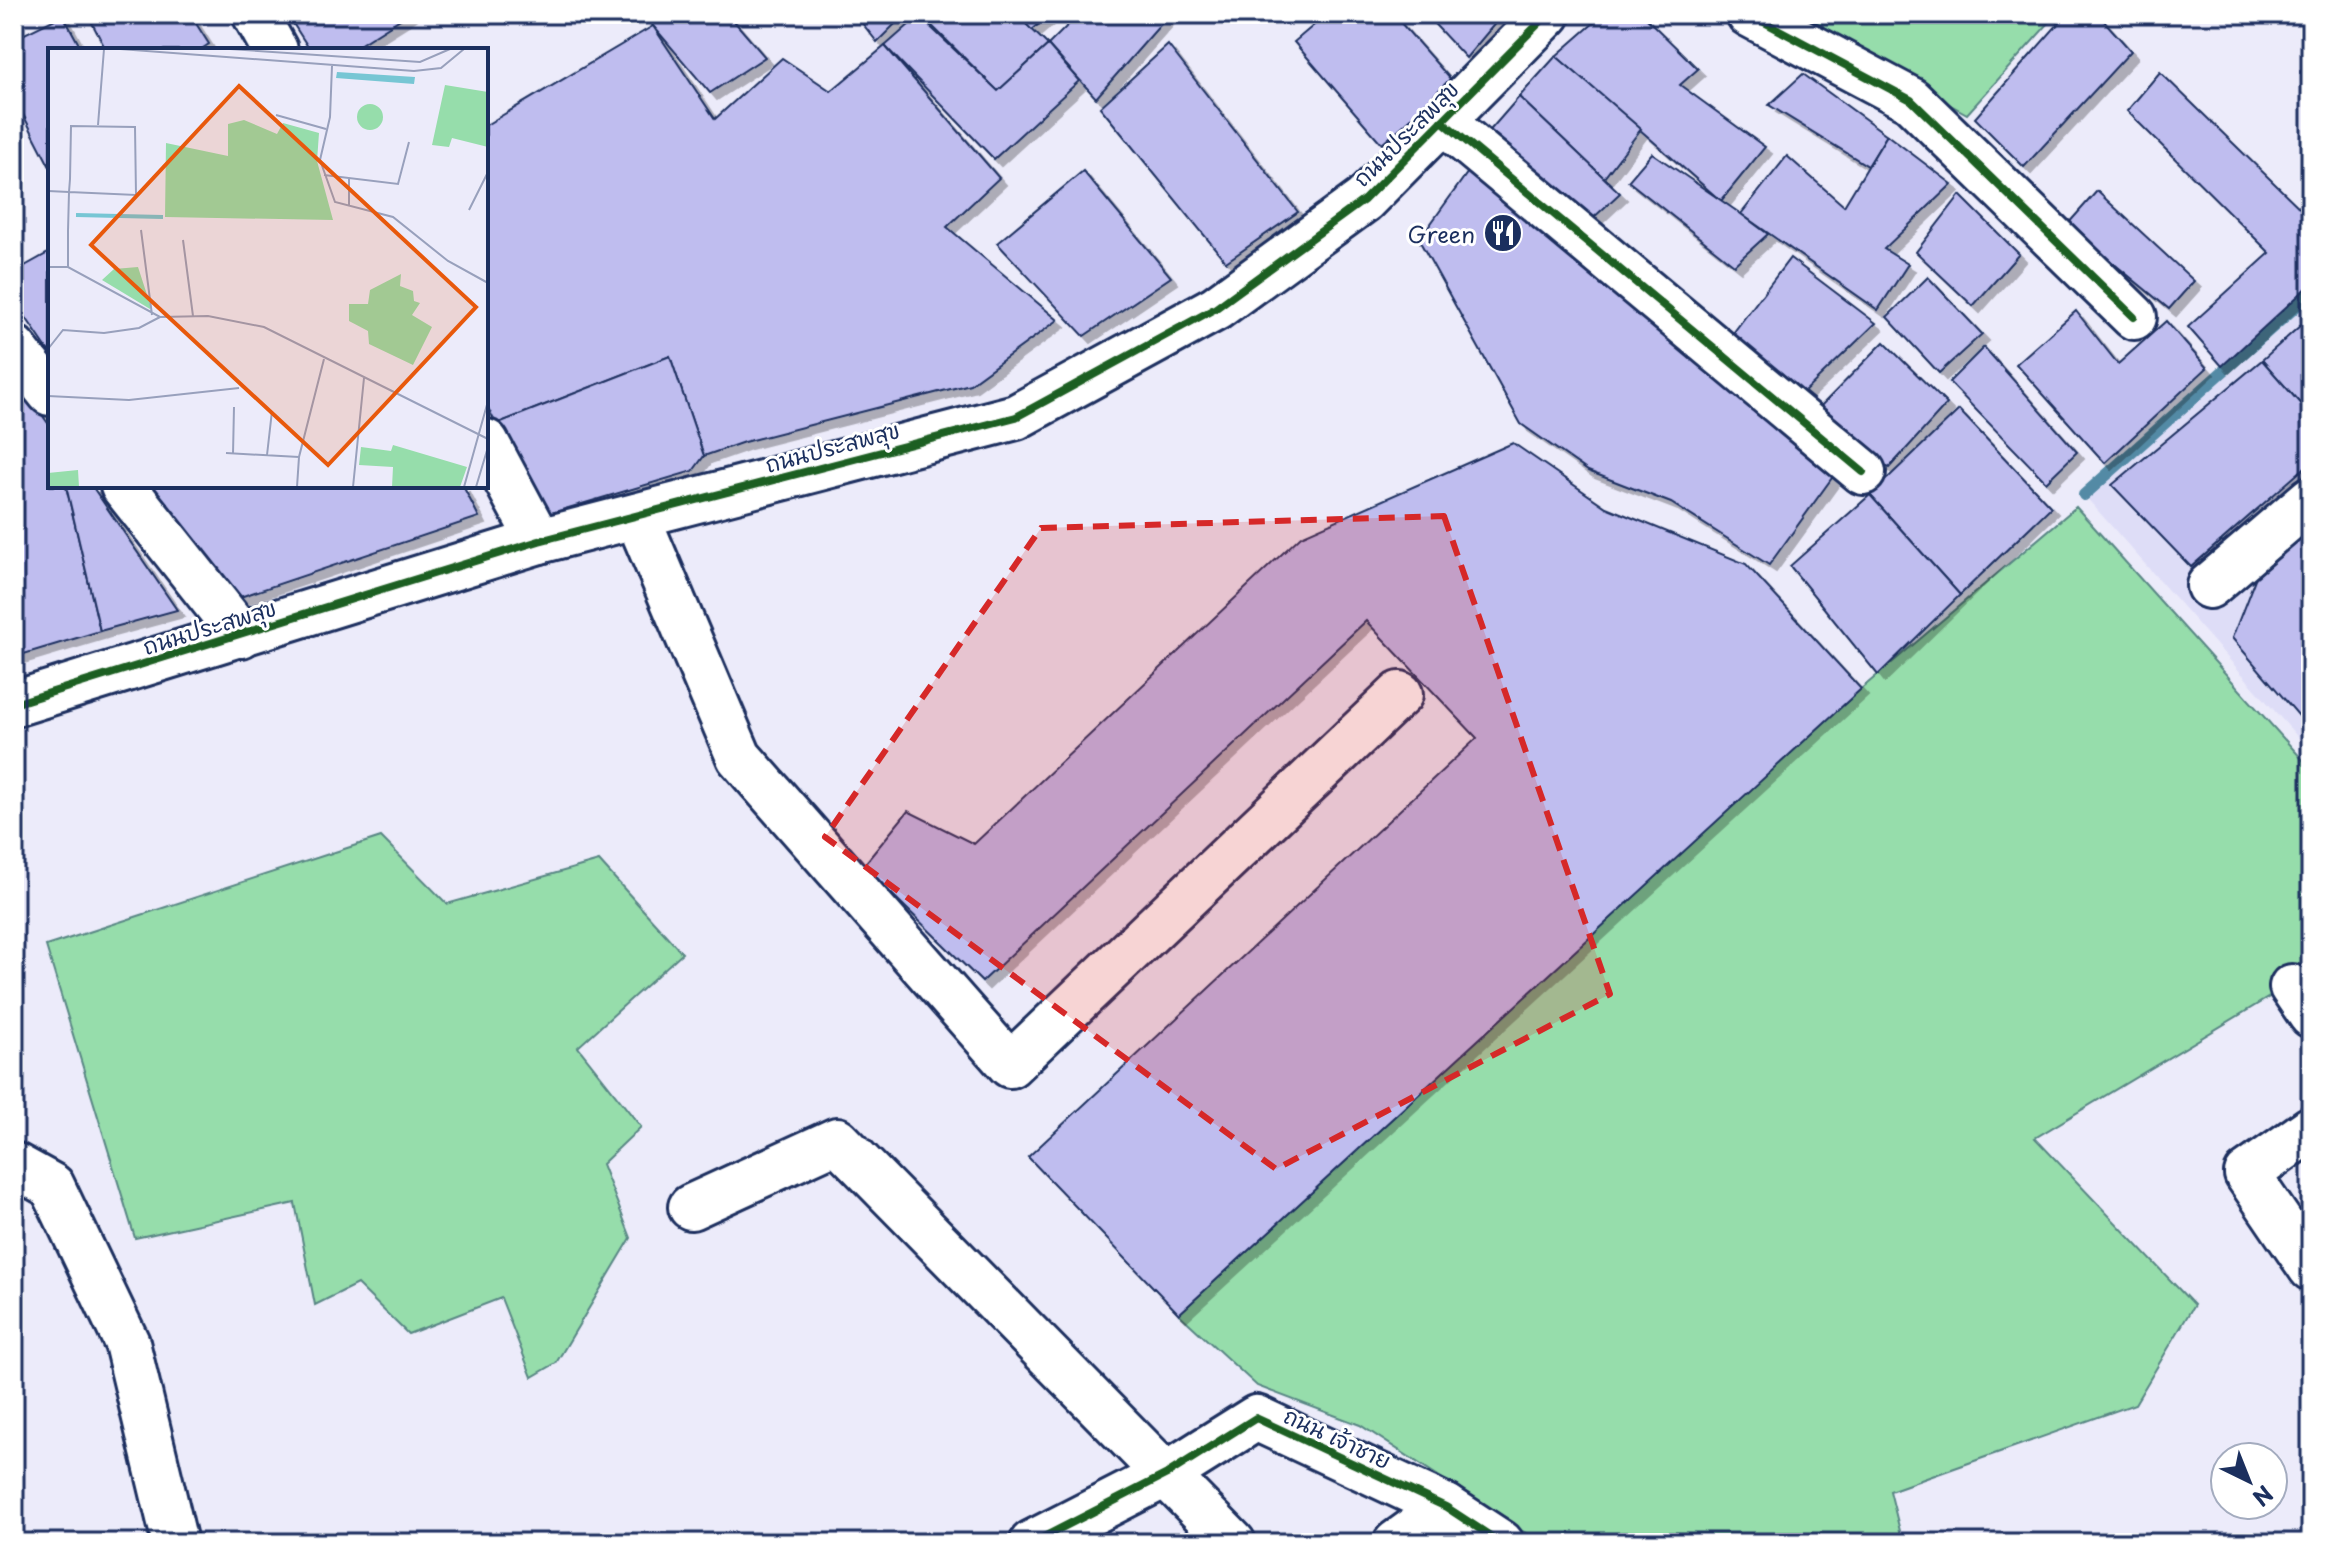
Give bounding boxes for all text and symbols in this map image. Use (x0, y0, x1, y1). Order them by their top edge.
inset map (48, 48, 488, 488)
street label: ถนนประสพสุข (1345, 73, 1467, 195)
restaurant icon: Green (1482, 212, 1524, 254)
place label: Green (1408, 217, 1475, 250)
street label: ถนนประสพสุข (761, 412, 903, 482)
street label: ถนนประสพสุข (138, 590, 280, 664)
street label: ถนน เจ้าชาย (1279, 1398, 1397, 1476)
north arrow (2209, 1441, 2289, 1521)
text: N (2246, 1479, 2281, 1515)

